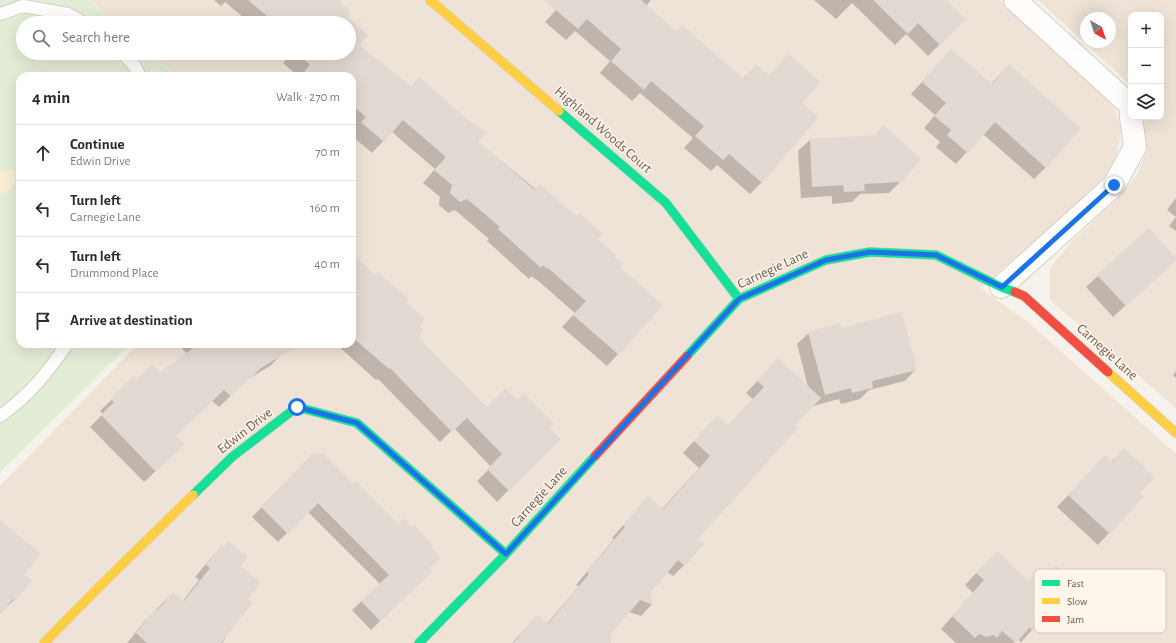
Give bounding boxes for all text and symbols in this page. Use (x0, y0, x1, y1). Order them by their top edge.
north arrow (1080, 12, 1116, 48)
map controls (1128, 12, 1164, 120)
button: + (1128, 12, 1164, 48)
search box (16, 16, 356, 60)
icon: search (30, 27, 52, 49)
text: Search here (62, 30, 130, 45)
button: − (1128, 48, 1164, 84)
street label: Highland Woods Court (552, 84, 655, 176)
button: layers (1128, 84, 1164, 120)
text: 4 min (32, 89, 70, 106)
text: Walk · 270 m (276, 91, 340, 104)
text: Continue (70, 137, 125, 152)
icon: ahead (32, 142, 54, 164)
text: 70 m (315, 146, 340, 159)
text: Edwin Drive (70, 155, 130, 168)
route end (1105, 176, 1123, 194)
text: Turn left (70, 193, 121, 208)
icon: left (32, 198, 54, 220)
text: 160 m (310, 202, 340, 215)
text: Carnegie Lane (70, 211, 141, 224)
street label: Carnegie Lane (735, 246, 811, 292)
text: Turn left (70, 249, 121, 264)
icon: left (32, 254, 54, 276)
text: 40 m (314, 258, 340, 271)
text: Drummond Place (70, 267, 159, 280)
icon: arrive (32, 310, 54, 332)
text: Arrive at destination (70, 313, 193, 328)
street label: Carnegie Lane (1074, 321, 1140, 383)
route start (288, 398, 306, 416)
street label: Edwin Drive (215, 405, 275, 457)
street label: Carnegie Lane (508, 464, 570, 530)
legend (1034, 569, 1166, 633)
text: Fast (1067, 578, 1085, 589)
text: Slow (1067, 596, 1088, 607)
text: Jam (1067, 614, 1084, 625)

